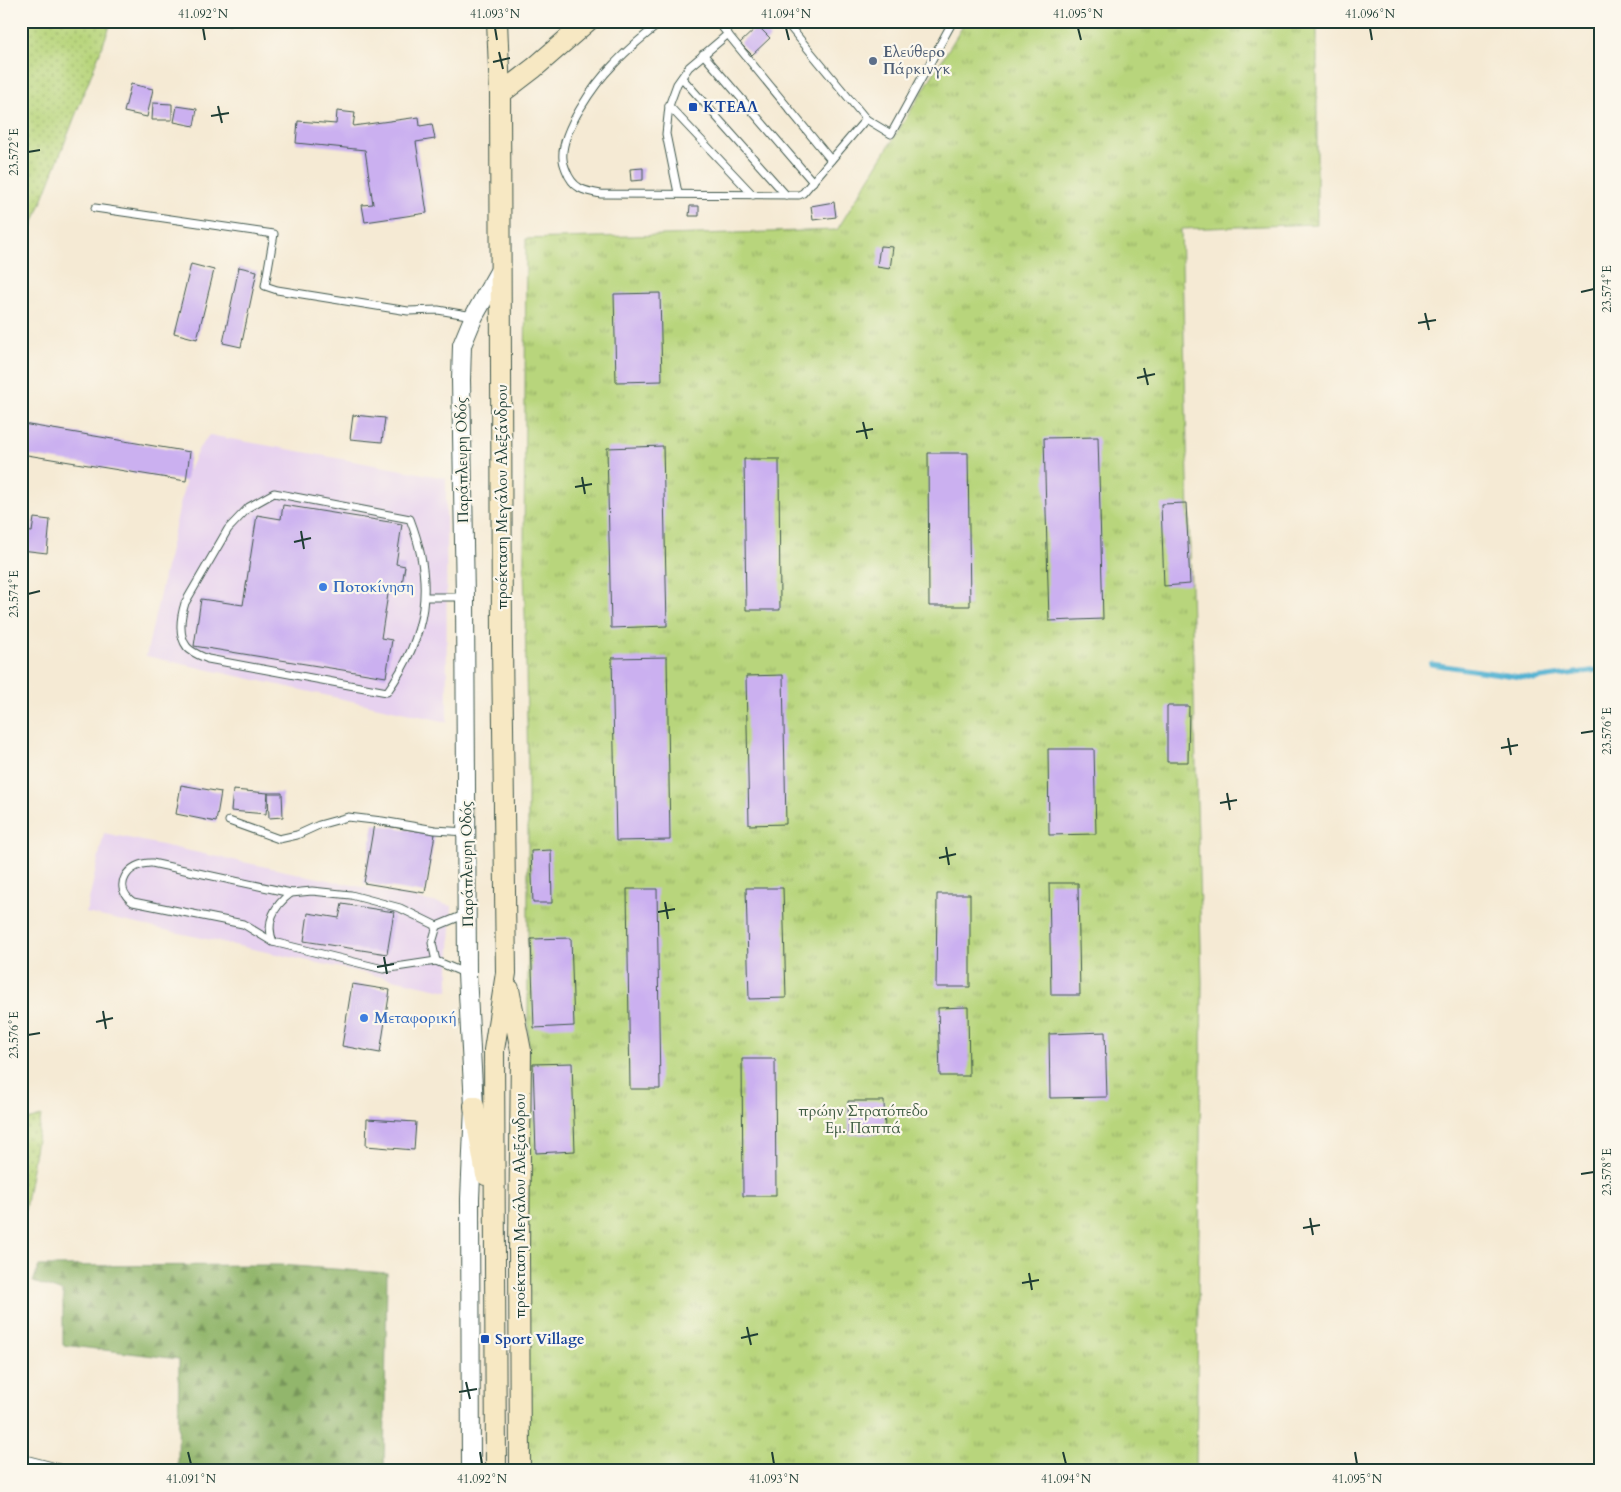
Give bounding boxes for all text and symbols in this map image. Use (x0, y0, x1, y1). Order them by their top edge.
text: 41.092°N (178, 6, 229, 22)
text: 41.093°N (470, 6, 521, 22)
text: 41.094°N (761, 6, 812, 22)
text: 41.095°N (1053, 6, 1104, 22)
text: 41.096°N (1345, 6, 1396, 22)
place label: Ελεύθερο Πάρκινγκ (883, 42, 951, 79)
marker: Ελεύθερο Πάρκινγκ (867, 55, 879, 67)
place label: ΚΤΕΑΛ (703, 97, 759, 117)
marker: ΚΤΕΑΛ (687, 101, 699, 113)
text: 23.572°E (6, 128, 22, 176)
text: 23.574°E (1599, 265, 1615, 313)
street label: προέκταση Μεγάλου Αλεξάνδρου (492, 384, 512, 610)
street label: Παράπλευρη Οδός (451, 396, 473, 523)
text: 23.574°E (6, 570, 22, 618)
place label: Ποτοκίνηση (333, 577, 414, 597)
marker: Ποτοκίνηση (317, 581, 329, 593)
text: 23.576°E (1599, 707, 1615, 755)
street label: Παράπλευρη Οδός (456, 800, 478, 927)
place label: Μεταφορική (374, 1008, 457, 1028)
text: 23.576°E (6, 1011, 22, 1059)
marker: Μεταφορική (358, 1012, 370, 1024)
street label: προέκταση Μεγάλου Αλεξάνδρου (510, 1093, 530, 1319)
park label: πρώην Στρατόπεδο Εμ. Παππά (798, 1101, 928, 1138)
text: 23.578°E (1599, 1148, 1615, 1196)
place label: Sport Village (495, 1329, 584, 1349)
marker: Sport Village (479, 1333, 491, 1345)
text: 41.091°N (166, 1471, 217, 1487)
text: 41.092°N (457, 1471, 508, 1487)
text: 41.093°N (749, 1471, 800, 1487)
text: 41.094°N (1041, 1471, 1092, 1487)
text: 41.095°N (1332, 1471, 1383, 1487)

